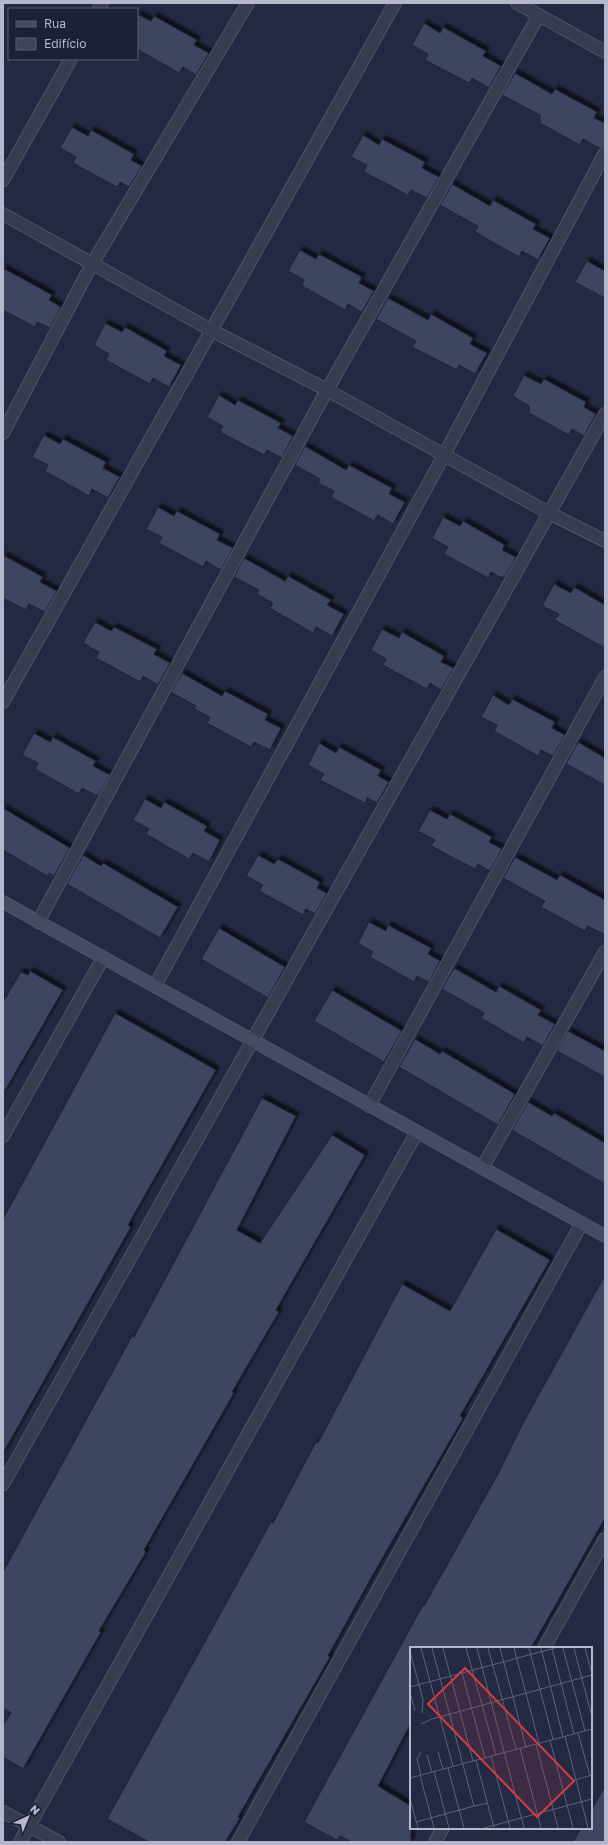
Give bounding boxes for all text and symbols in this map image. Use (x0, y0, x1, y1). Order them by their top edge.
legend (8, 8, 138, 60)
text: Rua (44, 16, 66, 31)
text: Edifício (44, 36, 86, 51)
inset map (410, 1647, 592, 1829)
north arrow (8, 1797, 48, 1837)
text: N (28, 1802, 43, 1817)

